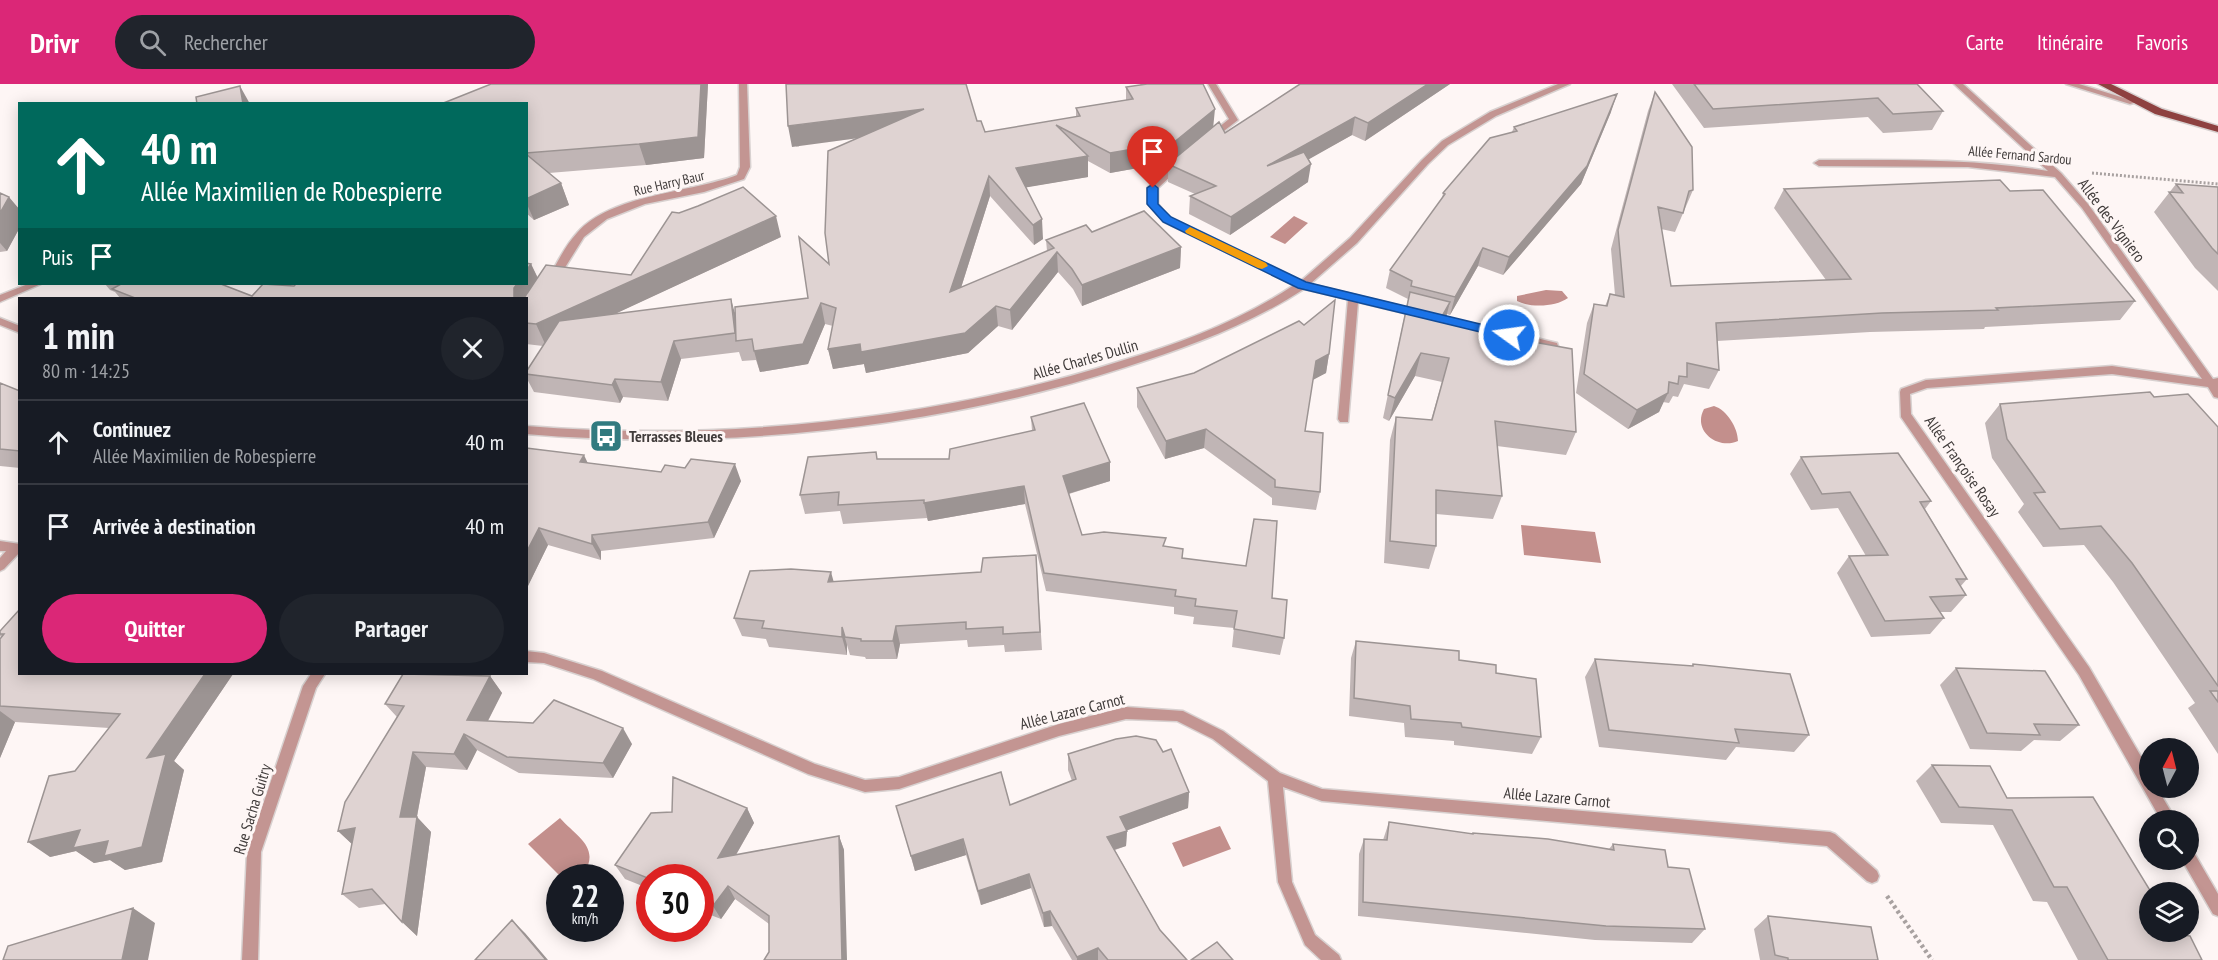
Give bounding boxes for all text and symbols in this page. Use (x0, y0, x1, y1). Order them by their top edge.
search box (115, 15, 535, 69)
text: Drivr (30, 24, 79, 61)
icon: search (136, 26, 169, 59)
text: Rechercher (184, 28, 268, 56)
text: Carte (1966, 29, 2004, 56)
text: Itinéraire (2037, 29, 2103, 56)
text: Favoris (2136, 29, 2188, 56)
text: 40 m (141, 121, 218, 176)
icon: ahead (42, 126, 120, 204)
pin (1127, 126, 1178, 188)
icon: arrive (1136, 135, 1169, 168)
street label: Allée Fernand Sardou (1968, 142, 2072, 168)
street label: Rue Harry Baur (632, 166, 706, 200)
text: Allée Maximilien de Robespierre (141, 174, 442, 208)
street label: Allée des Vigniero (2074, 174, 2150, 266)
icon: arrive (85, 240, 118, 273)
text: Puis (42, 243, 73, 271)
position arrow (1477, 303, 1541, 367)
text: 1 min (42, 312, 115, 359)
button: close (441, 317, 504, 380)
street label: Allée Charles Dullin (1030, 334, 1140, 384)
text: 80 m · 14:25 (42, 358, 130, 384)
street label: Allée Françoise Rosay (1921, 412, 2005, 520)
text: Continuez (93, 415, 171, 443)
bus stop icon: Terrasses Bleues (588, 418, 624, 454)
icon: ahead (42, 426, 75, 459)
place label: Terrasses Bleues (629, 426, 723, 446)
text: 40 m (465, 428, 504, 456)
text: Allée Maximilien de Robespierre (93, 443, 316, 469)
icon: arrive (42, 510, 75, 543)
text: Arrivée à destination (93, 512, 256, 540)
text: 40 m (465, 512, 504, 540)
button: Quitter (42, 594, 267, 663)
button: Partager (279, 594, 504, 663)
street label: Allée Lazare Carnot (1018, 688, 1127, 734)
north arrow (2139, 738, 2199, 798)
map controls (2139, 738, 2199, 942)
street label: Rue Sacha Guitry (229, 761, 275, 857)
street label: Allée Lazare Carnot (1503, 782, 1612, 812)
button: search (2139, 810, 2199, 870)
speed limit sign: 30 (636, 864, 714, 942)
text: 22 (571, 876, 599, 915)
button: layers (2139, 882, 2199, 942)
text: km/h (572, 909, 598, 928)

